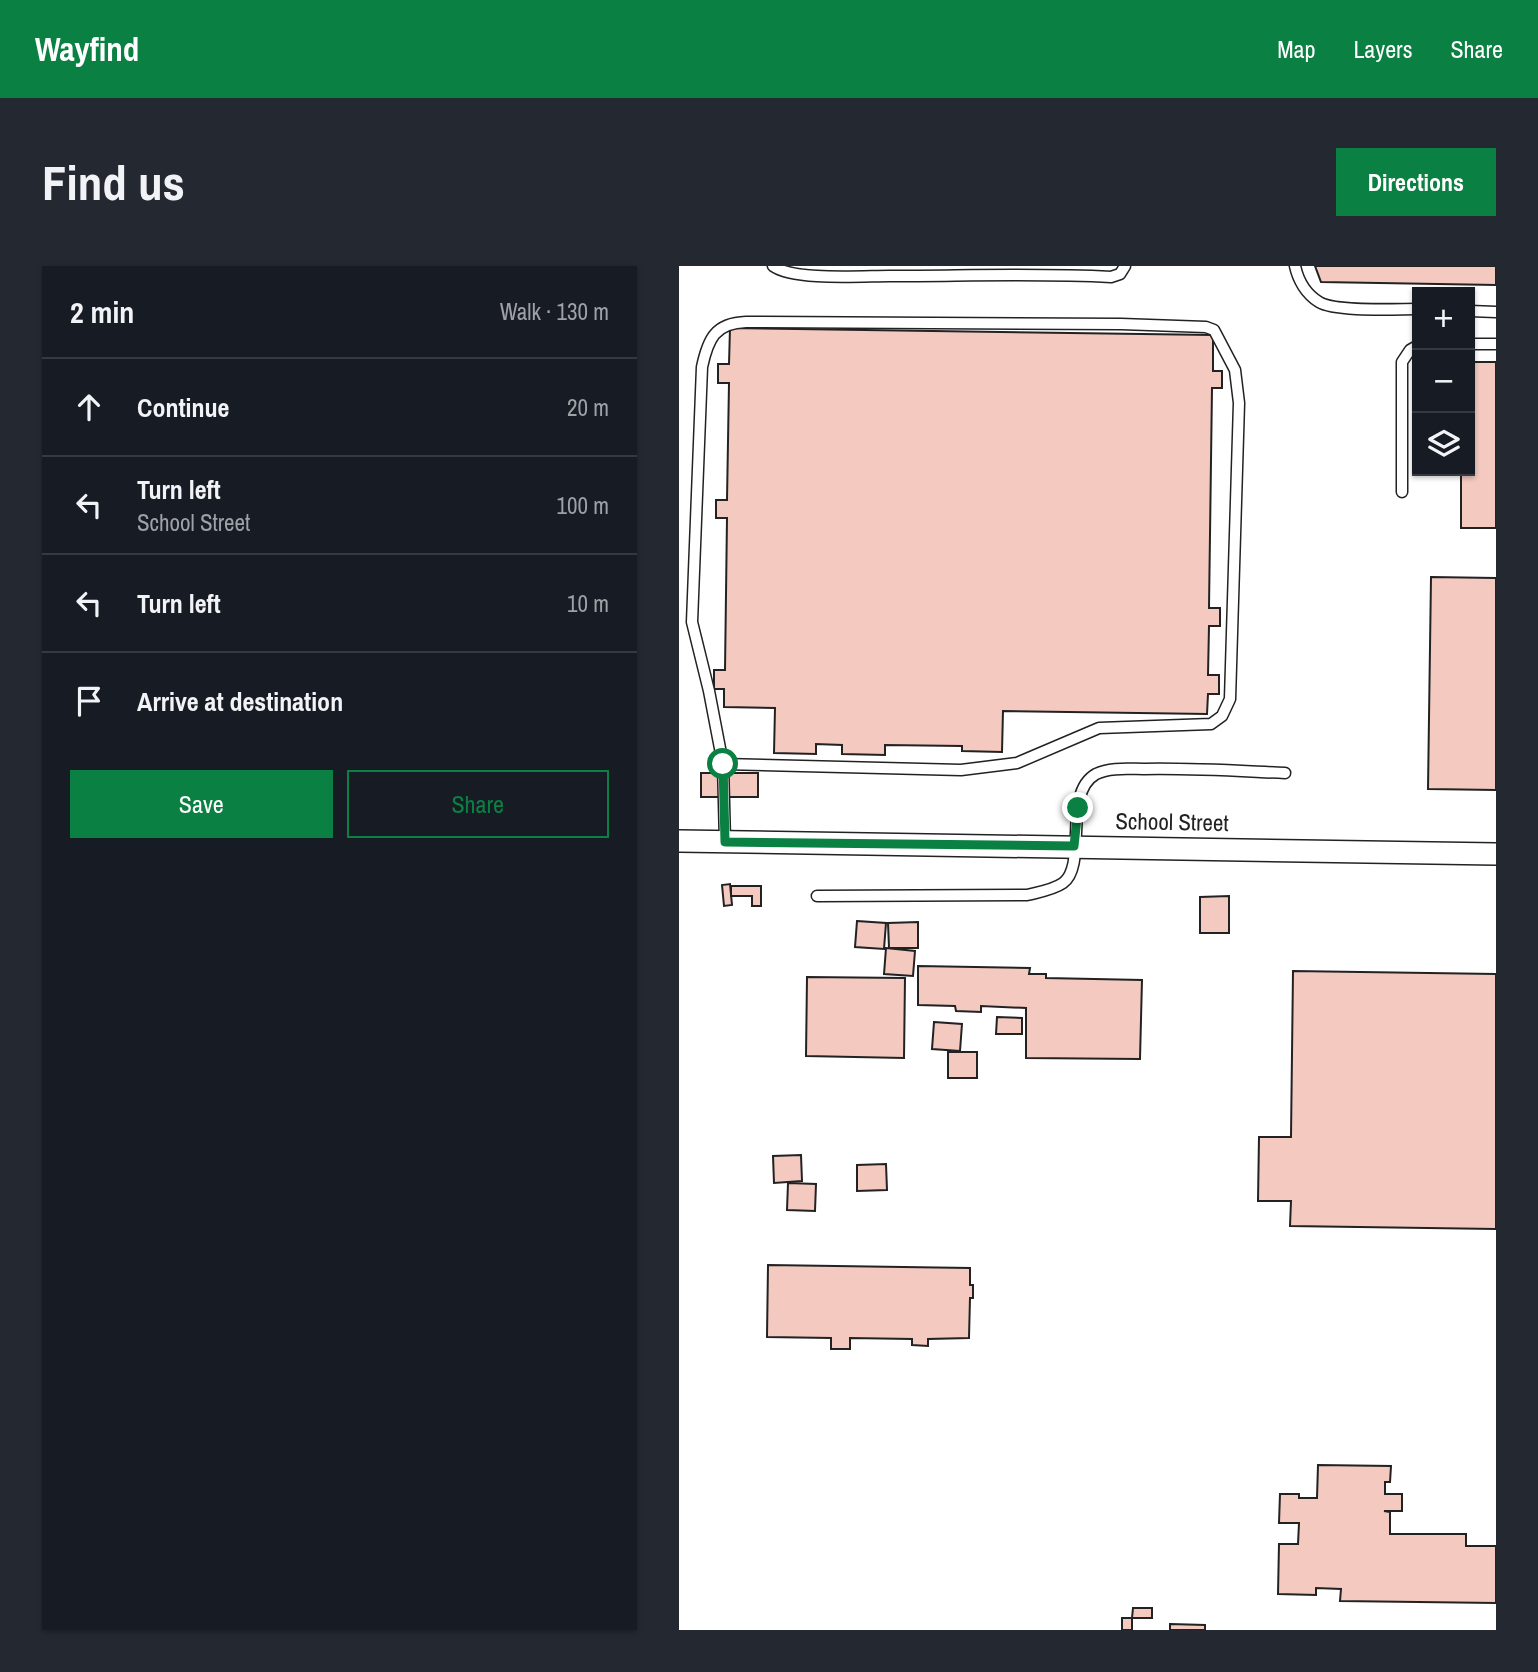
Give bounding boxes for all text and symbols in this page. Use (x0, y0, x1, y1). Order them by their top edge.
text: Wayfind (35, 27, 139, 71)
text: Map (1277, 33, 1315, 65)
text: Layers (1353, 33, 1412, 65)
text: Share (1450, 33, 1503, 65)
button: Directions (1336, 148, 1496, 216)
text: Find us (42, 149, 185, 215)
map controls (1412, 287, 1475, 476)
button: + (1412, 287, 1475, 350)
text: 2 min (70, 292, 134, 332)
text: Walk · 130 m (500, 296, 609, 327)
button: − (1412, 350, 1475, 413)
icon: ahead (70, 388, 108, 426)
text: Continue (137, 390, 229, 425)
text: 20 m (567, 392, 609, 423)
button: layers (1412, 413, 1475, 476)
text: Turn left (137, 472, 221, 507)
icon: left (70, 486, 108, 524)
text: 100 m (557, 490, 609, 521)
text: School Street (137, 507, 250, 538)
icon: left (70, 584, 108, 622)
text: Turn left (137, 586, 221, 621)
text: 10 m (567, 588, 609, 619)
icon: arrive (70, 682, 108, 720)
text: Arrive at destination (137, 684, 343, 719)
route start (707, 748, 738, 779)
button: Save (70, 770, 333, 838)
button: Share (347, 770, 609, 838)
route end (1062, 792, 1093, 823)
street label: School Street (1115, 805, 1229, 838)

